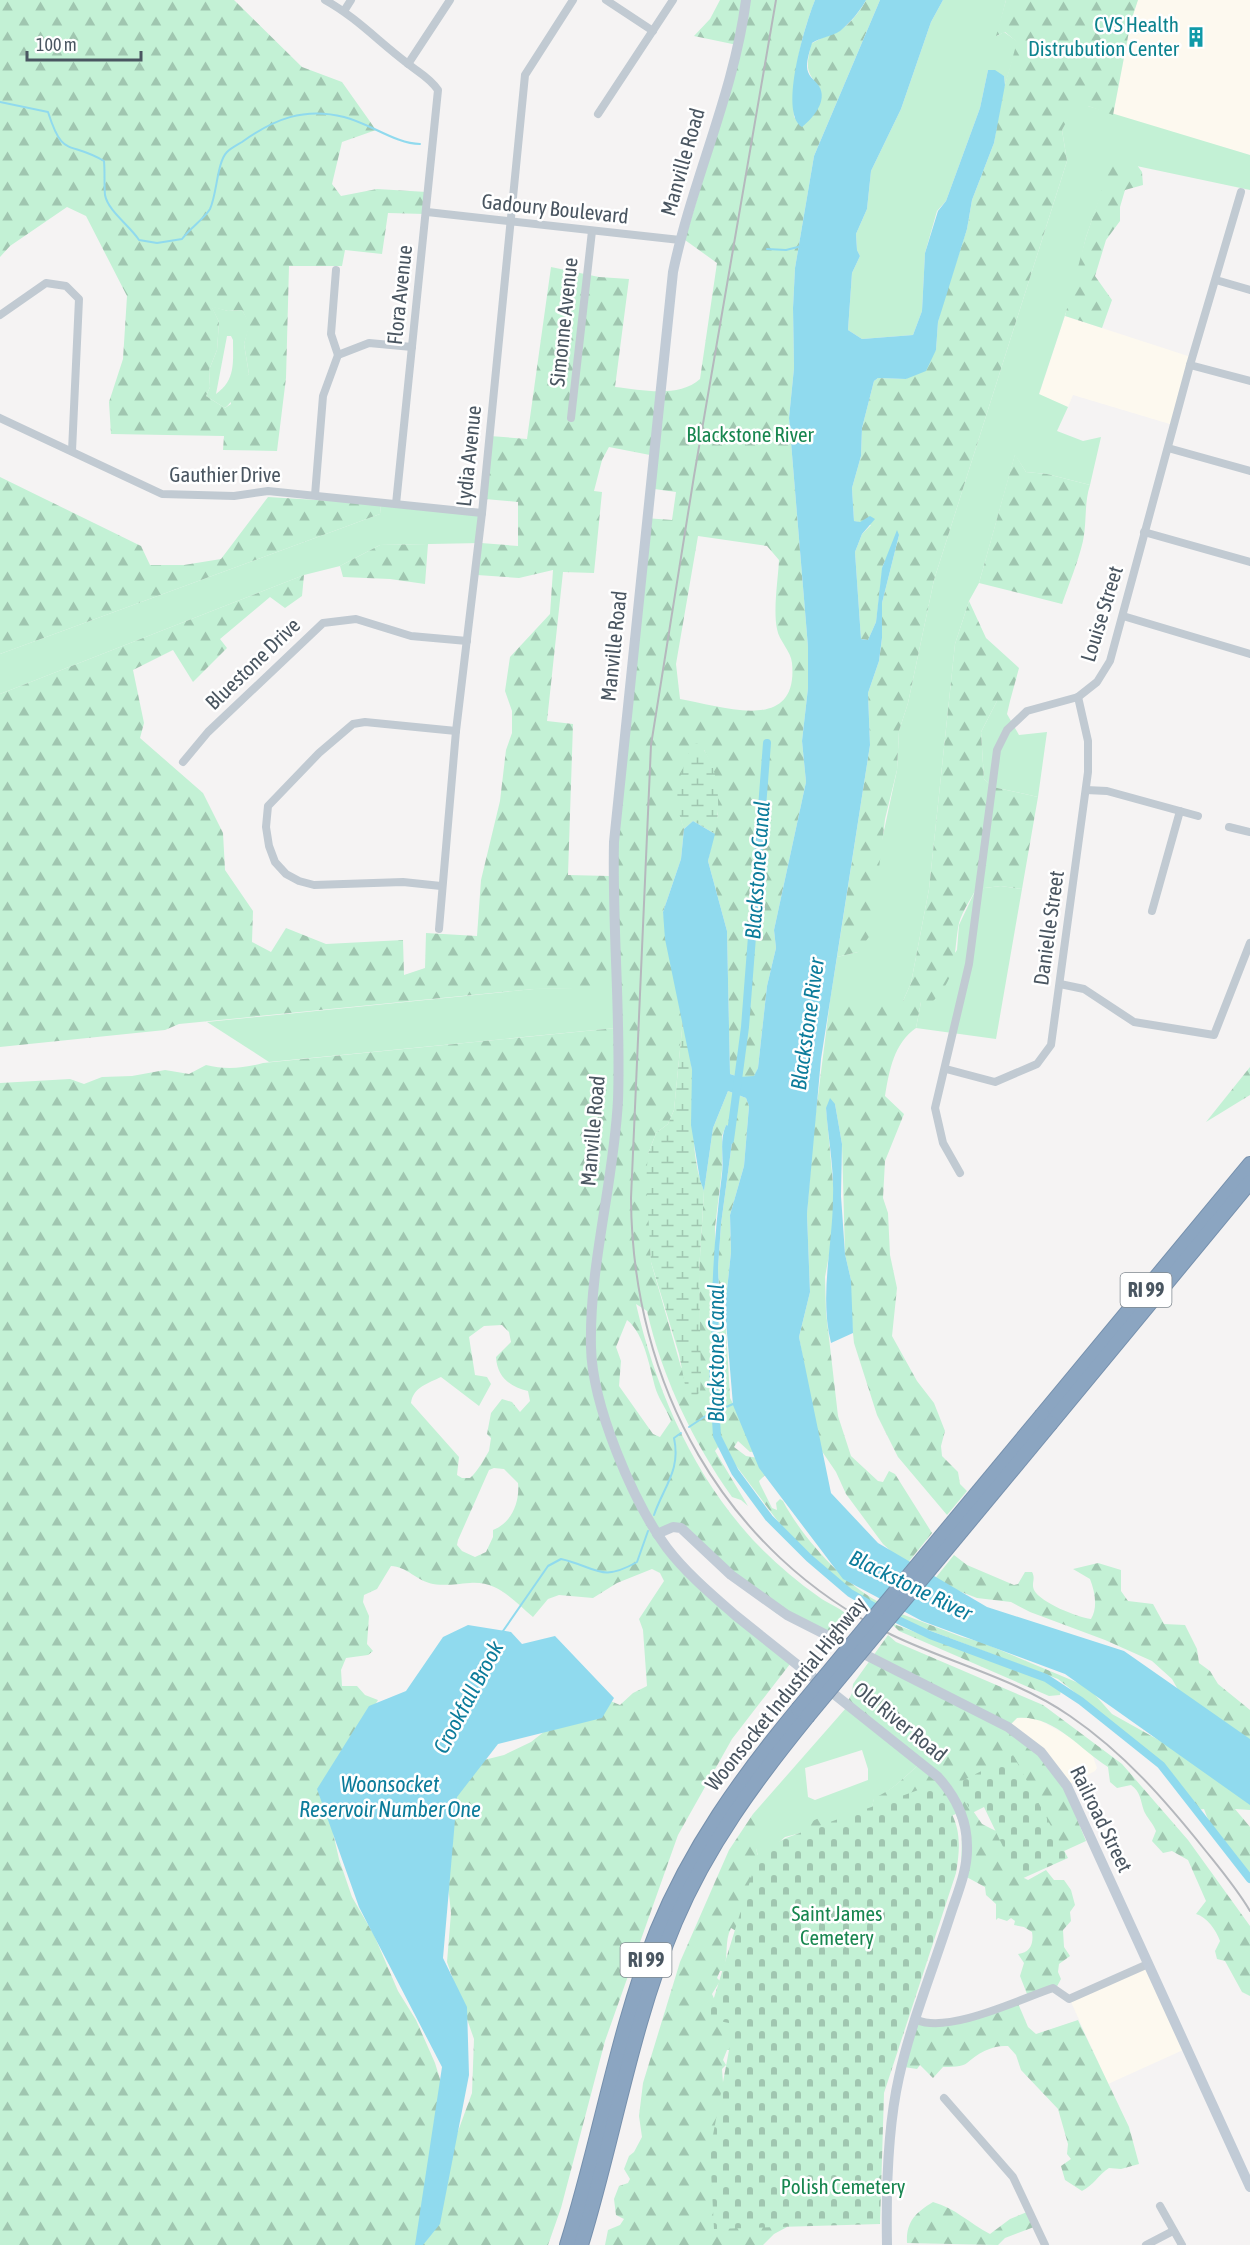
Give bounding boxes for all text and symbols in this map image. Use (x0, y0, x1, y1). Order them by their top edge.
place label: CVS Health Distrubution Center (1028, 12, 1180, 60)
scale bar (27, 24, 141, 62)
building icon: CVS Health Distrubution Center (1184, 25, 1208, 49)
text: 100 m (36, 34, 77, 55)
street label: Manville Road (655, 105, 709, 218)
street label: Gadoury Boulevard (480, 188, 630, 228)
street label: Flora Avenue (382, 244, 416, 346)
street label: Simonne Avenue (544, 256, 582, 388)
street label: Lydia Avenue (451, 404, 485, 508)
park label: Blackstone River (686, 422, 815, 446)
street label: Gauthier Drive (169, 462, 281, 486)
street label: Louise Street (1075, 563, 1127, 664)
street label: Manville Road (595, 589, 631, 702)
street label: Bluestone Drive (200, 612, 304, 714)
water label: Blackstone Canal (739, 800, 775, 940)
street label: Danielle Street (1028, 869, 1068, 987)
water label: Blackstone River (785, 955, 829, 1092)
street label: Manville Road (575, 1075, 609, 1187)
road number: RI 99 (1120, 1273, 1172, 1307)
water label: Blackstone Canal (703, 1284, 729, 1422)
water label: Blackstone River (845, 1544, 978, 1627)
street label: Woonsocket Industrial Highway (700, 1591, 871, 1795)
water label: Crookfall Brook (427, 1636, 509, 1758)
street label: Old River Road (849, 1676, 952, 1766)
street label: Railroad Street (1066, 1761, 1138, 1876)
water label: Woonsocket Reservoir Number One (299, 1771, 481, 1822)
park label: Saint James Cemetery (791, 1901, 883, 1949)
road number: RI 99 (620, 1943, 672, 1977)
park label: Polish Cemetery (781, 2174, 906, 2198)

